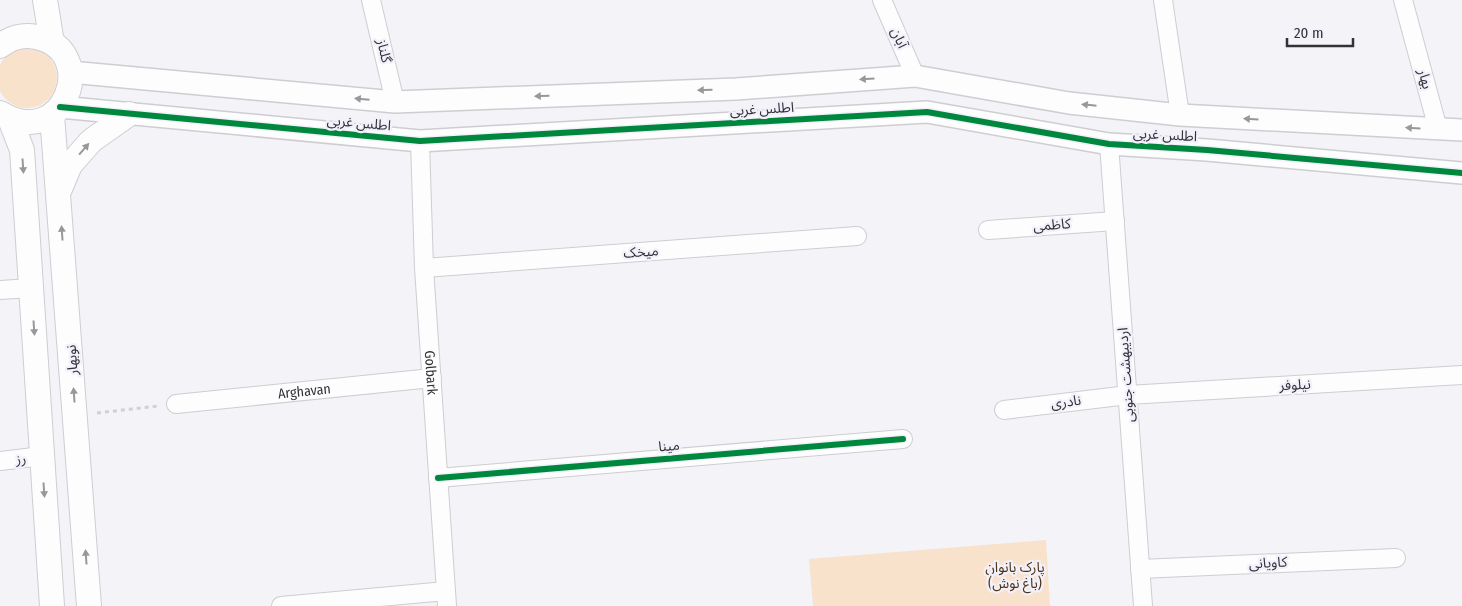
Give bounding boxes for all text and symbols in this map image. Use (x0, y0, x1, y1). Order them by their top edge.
scale bar (1287, 15, 1353, 47)
text: 20 m (1294, 24, 1324, 42)
street label: آبان (887, 25, 911, 52)
street label: گلناز (373, 36, 395, 65)
street label: بهار (1414, 66, 1436, 91)
one-way arrow (859, 76, 875, 84)
one-way arrow (696, 86, 712, 94)
one-way arrow (534, 92, 550, 100)
one-way arrow (354, 95, 370, 103)
street label: اطلس غربی (729, 99, 795, 119)
one-way arrow (1081, 101, 1097, 109)
street label: اطلس غربی (326, 112, 392, 134)
one-way arrow (1243, 115, 1259, 123)
one-way arrow (1405, 123, 1421, 131)
street label: اطلس غربی (1132, 125, 1198, 145)
one-way arrow (78, 143, 89, 156)
one-way arrow (20, 158, 28, 174)
street label: کاظمی (1033, 215, 1072, 235)
one-way arrow (58, 225, 66, 241)
street label: میخک (623, 242, 659, 262)
one-way arrow (30, 320, 38, 336)
street label: اردیبهشت جنوبی (1114, 327, 1138, 423)
street label: نوبهار (62, 344, 82, 377)
street label: Golbark (421, 350, 441, 396)
street label: نیلوفر (1278, 376, 1311, 394)
street label: Arghavan (277, 380, 332, 402)
one-way arrow (70, 387, 78, 403)
street label: نادری (1050, 392, 1082, 412)
street label: مینا (658, 437, 680, 455)
street label: رز (14, 450, 27, 468)
one-way arrow (41, 482, 49, 498)
one-way arrow (81, 549, 89, 565)
street label: کاویانی (1248, 553, 1288, 572)
park label: پارک بانوان (باغ نوش) (985, 559, 1045, 594)

